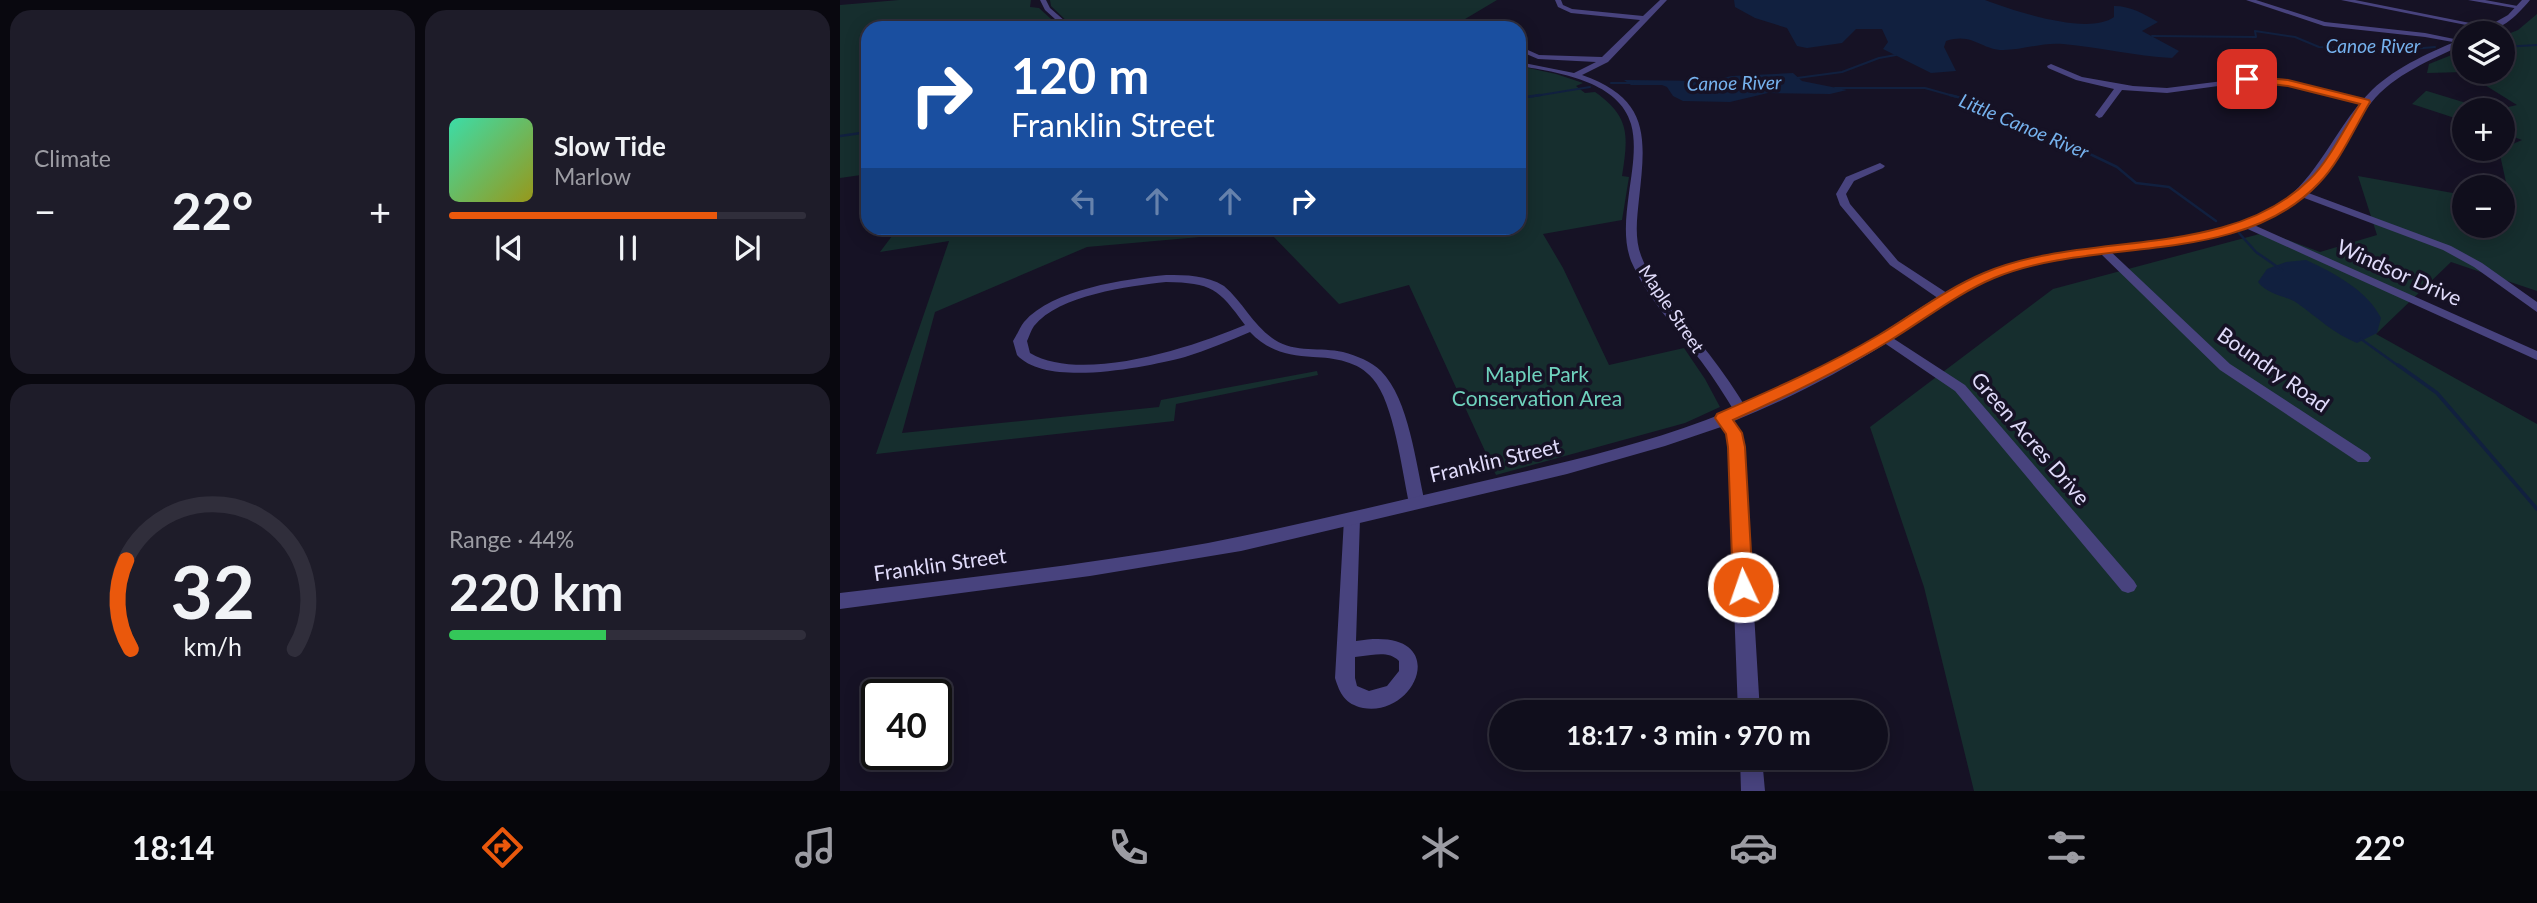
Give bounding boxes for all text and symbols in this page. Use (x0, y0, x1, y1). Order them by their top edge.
map controls (2452, 21, 2515, 238)
button: layers (2452, 21, 2515, 84)
water label: Canoe River (2326, 34, 2421, 57)
text: 120 m (1011, 46, 1149, 104)
icon: right (896, 49, 987, 140)
pin (2217, 49, 2277, 109)
icon: arrive (2228, 60, 2266, 98)
water label: Canoe River (1686, 70, 1782, 95)
water label: Little Canoe River (1956, 88, 2093, 163)
button: + (2452, 98, 2515, 161)
text: Franklin Street (1011, 105, 1215, 144)
text: Slow Tide (554, 130, 666, 162)
text: Climate (34, 144, 111, 172)
text: Marlow (554, 162, 631, 190)
button: − (2452, 175, 2515, 238)
text: 22° (172, 179, 253, 241)
icon: left (1065, 182, 1103, 220)
icon: ahead (1138, 182, 1176, 220)
icon: ahead (1211, 182, 1249, 220)
icon: right (1284, 182, 1322, 220)
text: − (34, 188, 56, 234)
text: + (369, 188, 391, 234)
icon: previous (490, 229, 528, 267)
icon: pause (609, 229, 647, 267)
icon: next (728, 229, 766, 267)
street label: Windsor Drive (2333, 233, 2466, 310)
street label: Maple Street (1634, 260, 1710, 357)
street label: Boundry Road (2213, 321, 2334, 416)
park label: Maple Park Conservation Area (1452, 361, 1622, 410)
street label: Green Acres Drive (1967, 367, 2096, 510)
street label: Franklin Street (1427, 432, 1563, 487)
text: Range · 44% (449, 525, 574, 553)
street label: Franklin Street (872, 542, 1008, 585)
text: 32 (170, 547, 255, 635)
position arrow (1706, 550, 1780, 624)
text: 220 km (449, 560, 623, 622)
text: km/h (183, 630, 242, 660)
speed limit sign: 40 (861, 679, 952, 770)
text: 18:17 · 3 min · 970 m (1566, 719, 1811, 751)
icon: directions (478, 823, 527, 872)
icon: music (791, 823, 840, 872)
icon: phone (1104, 823, 1153, 872)
icon: climate (1416, 823, 1465, 872)
icon: car (1729, 823, 1778, 872)
icon: filters (2042, 823, 2091, 872)
text: 18:14 (132, 828, 214, 867)
text: 22° (2355, 828, 2405, 867)

